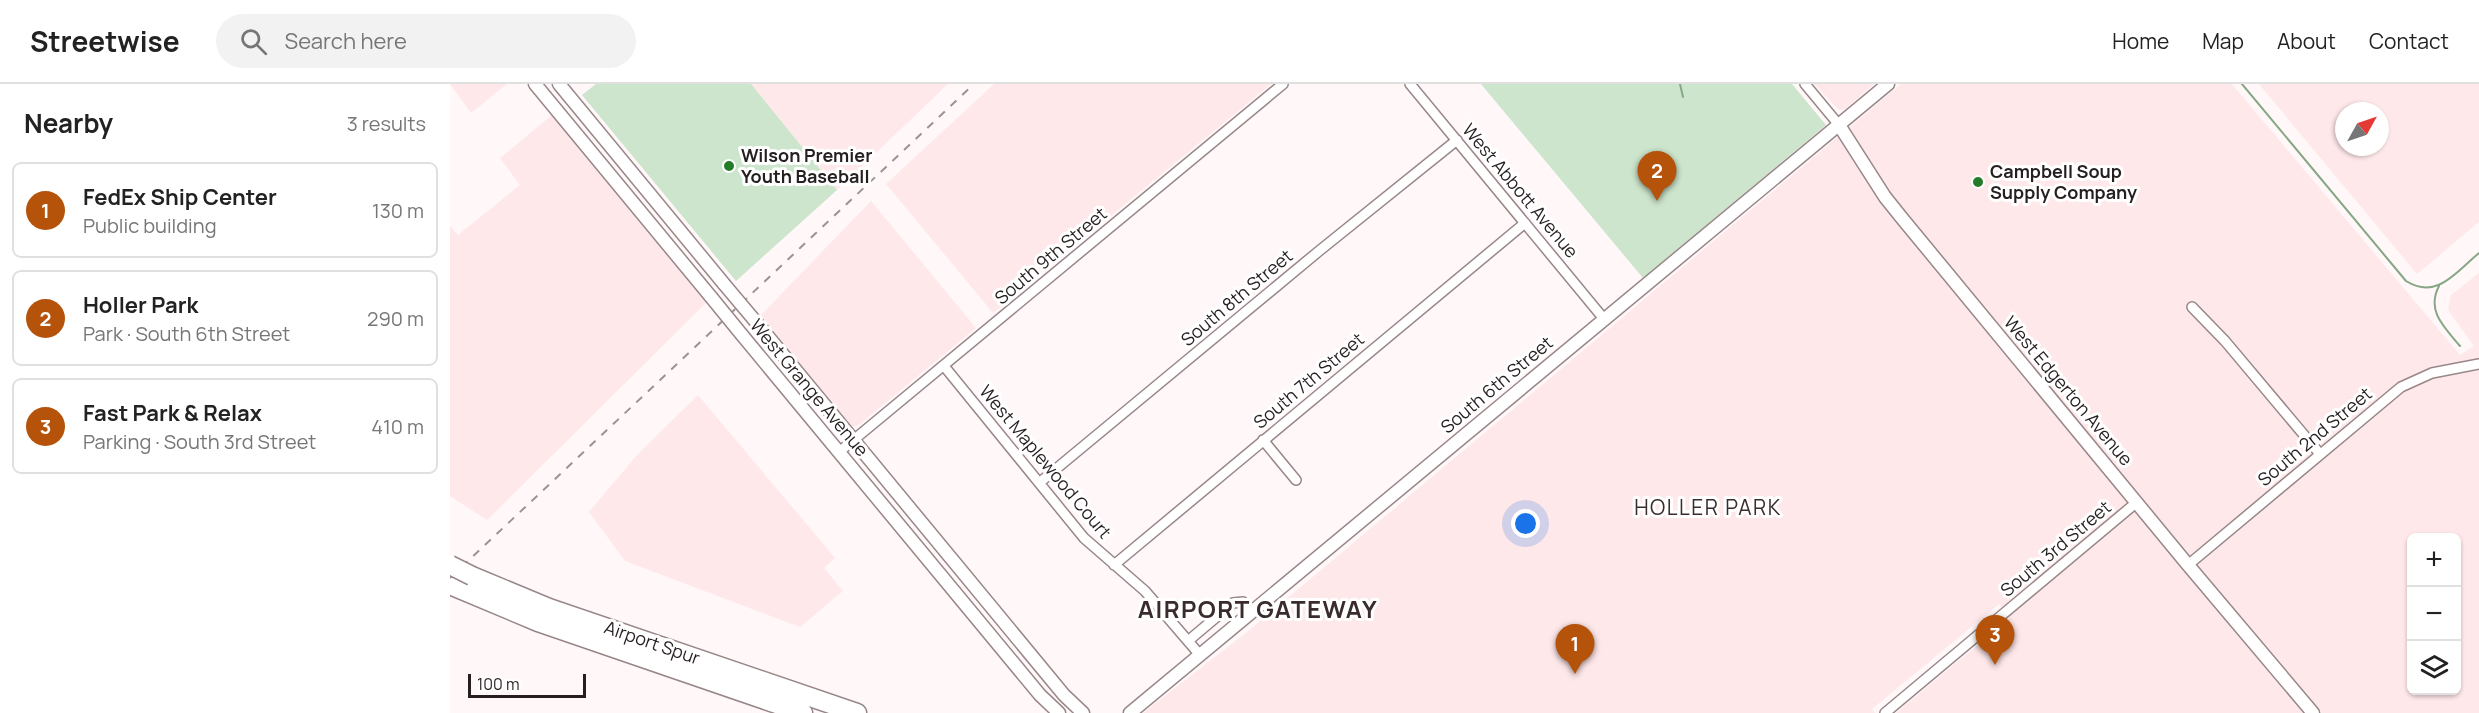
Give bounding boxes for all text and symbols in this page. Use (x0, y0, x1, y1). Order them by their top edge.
search box (216, 14, 636, 68)
text: Streetwise (30, 22, 180, 60)
icon: search (237, 25, 270, 58)
text: Search here (285, 26, 407, 56)
text: Home (2112, 27, 2169, 55)
text: Map (2202, 27, 2244, 55)
text: About (2277, 27, 2336, 55)
text: Contact (2369, 27, 2449, 55)
north arrow (2335, 102, 2389, 156)
text: Nearby (24, 105, 113, 141)
text: 3 results (347, 110, 426, 137)
street label: West Abbott Avenue (1457, 118, 1584, 263)
place label: Wilson Premier Youth Baseball (741, 143, 872, 188)
pin: 2 (1638, 152, 1676, 201)
marker: Wilson Premier Youth Baseball (722, 159, 736, 173)
place label: Campbell Soup Supply Company (1990, 159, 2137, 204)
marker: Campbell Soup Supply Company (1971, 175, 1985, 189)
text: FedEx Ship Center (83, 182, 277, 212)
text: 1 (41, 197, 50, 224)
text: 130 m (372, 197, 424, 224)
street label: South 9th Street (989, 201, 1111, 309)
text: Public building (83, 212, 217, 239)
street label: South 8th Street (1175, 243, 1297, 351)
text: Holler Park (83, 290, 198, 320)
text: 2 (40, 305, 51, 332)
text: 290 m (367, 305, 424, 332)
street label: West Edgerton Avenue (1999, 310, 2139, 470)
street label: West Grange Avenue (745, 314, 874, 461)
text: Park · South 6th Street (83, 320, 290, 347)
street label: South 7th Street (1248, 327, 1369, 434)
street label: South 6th Street (1435, 330, 1557, 438)
street label: West Maplewood Court (974, 379, 1117, 543)
street label: South 2nd Street (2252, 381, 2376, 491)
text: Fast Park & Relax (83, 398, 262, 428)
text: 3 (40, 413, 51, 440)
text: 410 m (371, 413, 424, 440)
text: Parking · South 3rd Street (83, 428, 316, 455)
district label: HOLLER PARK (1634, 493, 1782, 521)
street label: South 3rd Street (1995, 495, 2116, 602)
your location (1511, 509, 1540, 538)
map controls (2407, 533, 2461, 695)
button: + (2407, 533, 2461, 587)
button: − (2407, 587, 2461, 641)
district label: AIRPORT GATEWAY (1138, 592, 1378, 625)
street label: Airport Spur (601, 614, 704, 670)
pin: 3 (1976, 616, 2014, 665)
pin: 1 (1556, 624, 1594, 674)
button: layers (2407, 641, 2461, 695)
scale bar (468, 671, 586, 698)
text: 100 m (477, 673, 520, 695)

